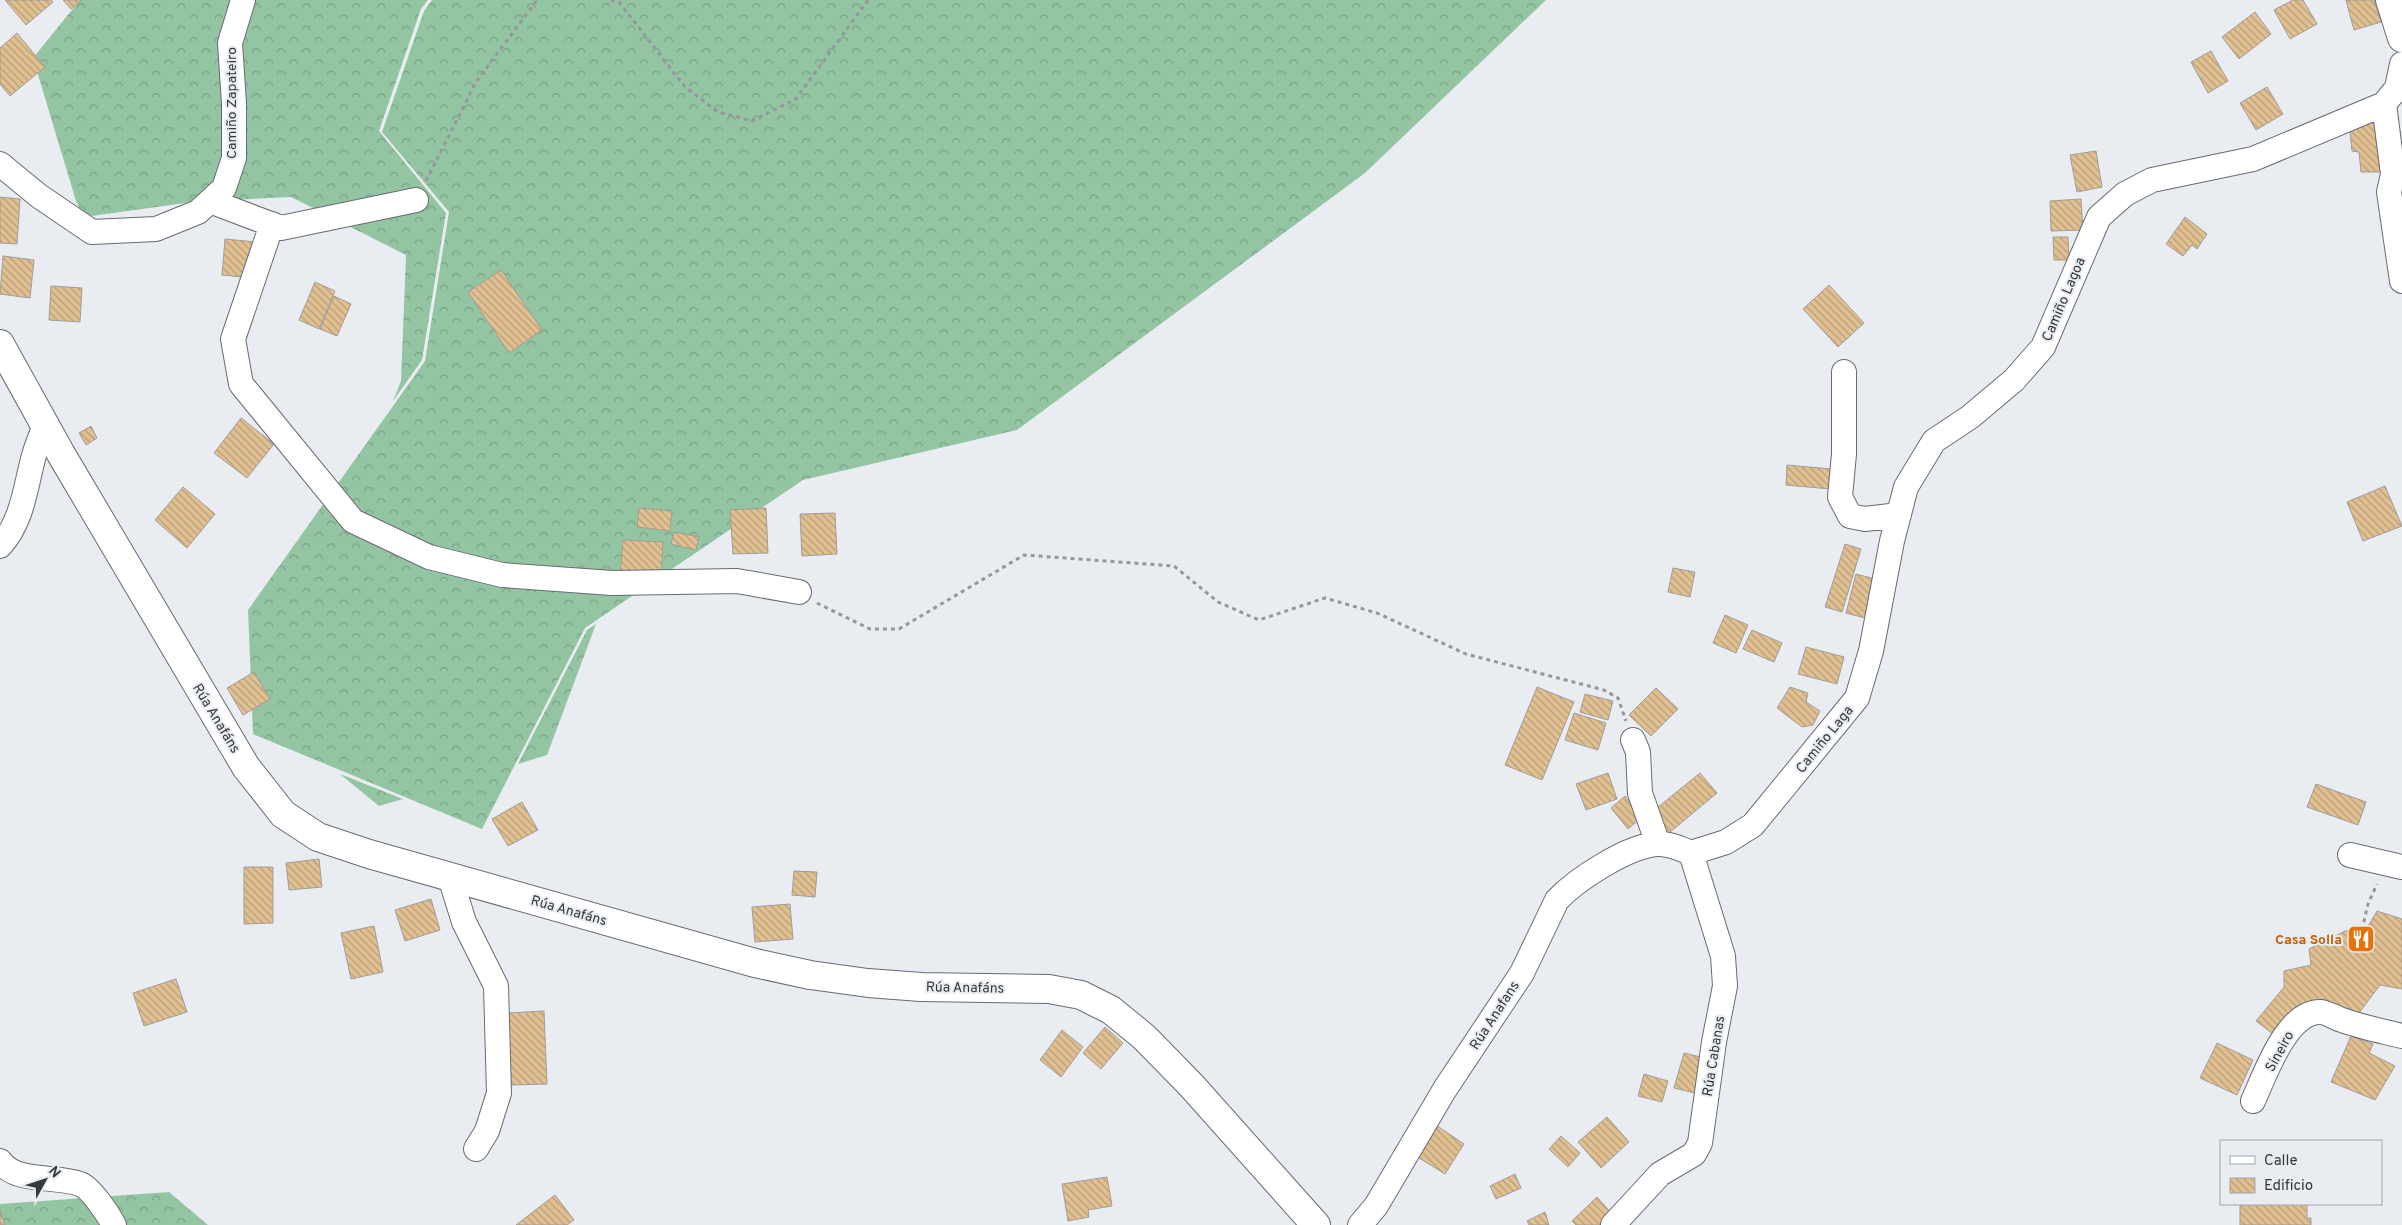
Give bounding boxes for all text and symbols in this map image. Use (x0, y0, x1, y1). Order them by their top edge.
street label: Camiño Zapateiro (224, 47, 241, 159)
street label: Camiño Lagoa (2039, 255, 2090, 344)
street label: Rúa Anafáns (188, 681, 243, 757)
street label: Camiño Laga (1793, 703, 1857, 777)
street label: Rúa Anafáns (529, 892, 609, 930)
restaurant icon: Casa Solla (2346, 924, 2376, 954)
place label: Casa Solla (2275, 932, 2342, 949)
street label: Rúa Anafans (1467, 978, 1524, 1053)
street label: Rúa Anafáns (926, 979, 1004, 998)
street label: Rúa Cabanas (1700, 1015, 1729, 1098)
street label: Sineiro (2262, 1028, 2299, 1075)
legend (2220, 1140, 2382, 1205)
text: Calle (2264, 1152, 2298, 1171)
north arrow (20, 1155, 70, 1205)
text: N (44, 1163, 64, 1182)
text: Edificio (2264, 1177, 2313, 1196)

